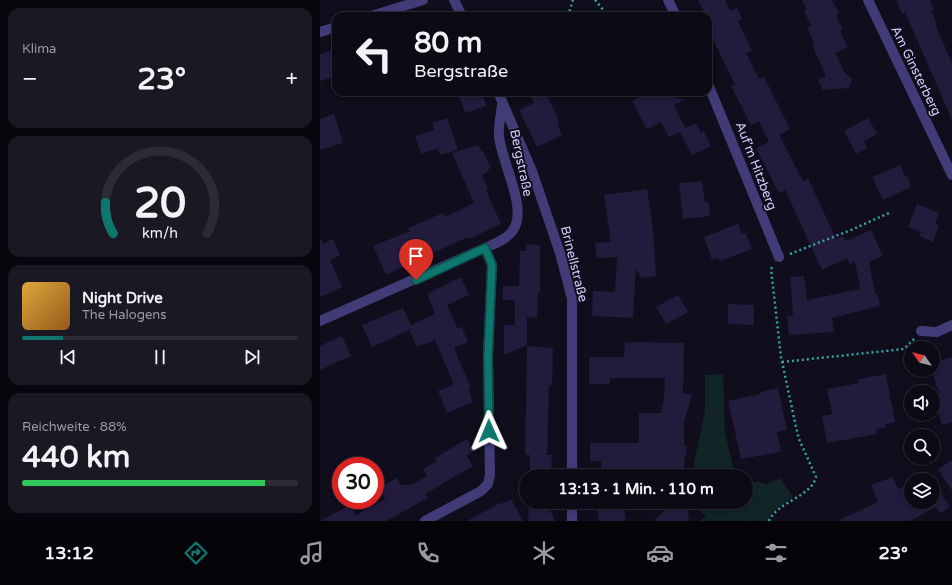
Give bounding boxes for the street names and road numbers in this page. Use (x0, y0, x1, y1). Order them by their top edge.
street label: Am Ginsterberg (887, 24, 945, 118)
street label: Auf'm Hitzberg (732, 119, 780, 213)
street label: Bergstraße (506, 128, 536, 198)
street label: Brinellstraße (557, 224, 591, 304)

